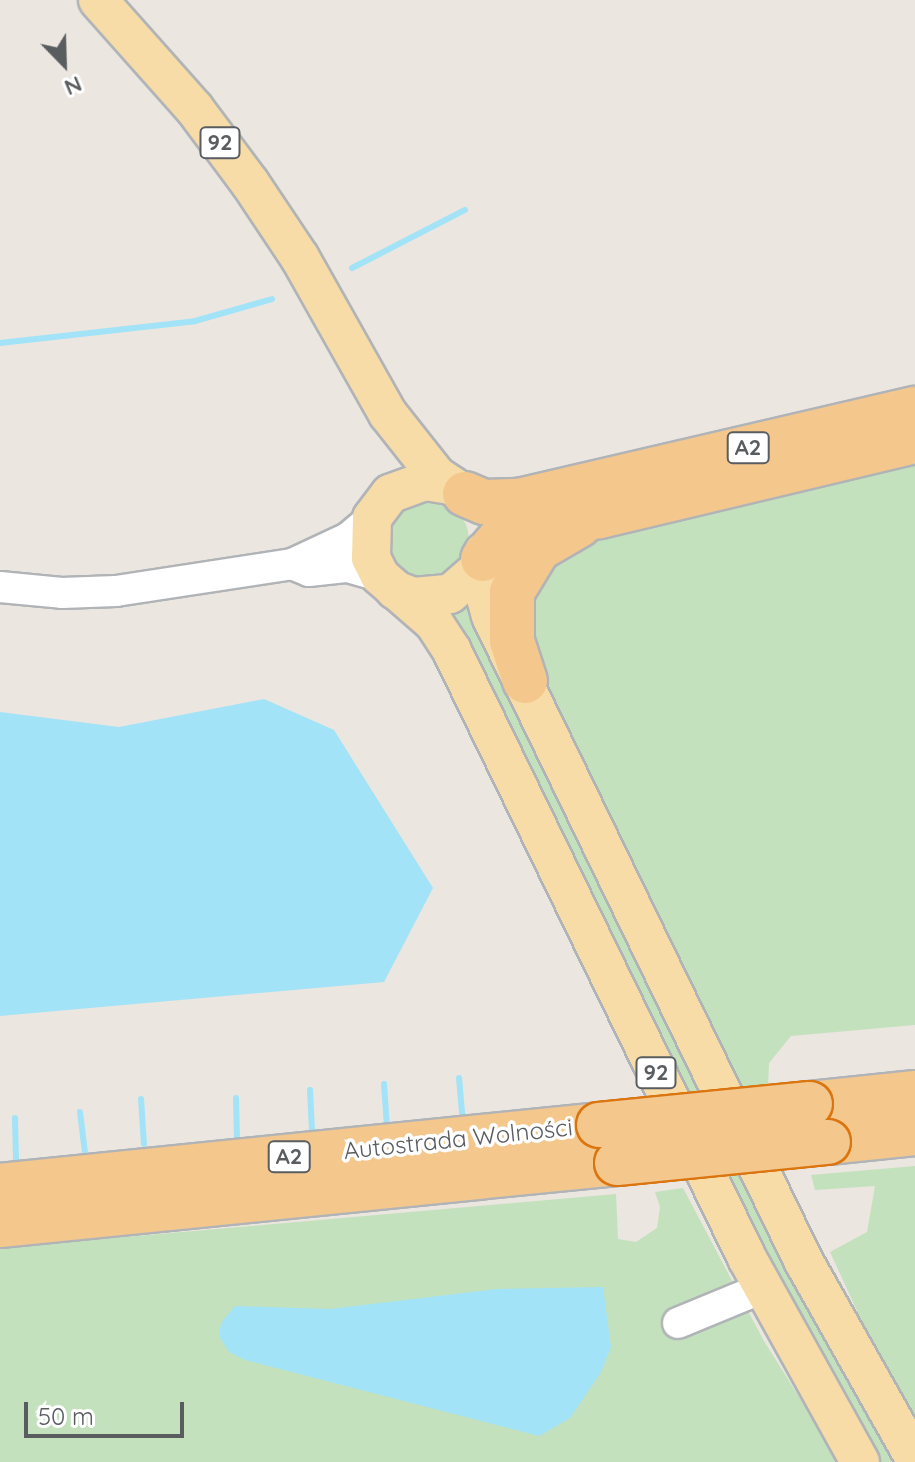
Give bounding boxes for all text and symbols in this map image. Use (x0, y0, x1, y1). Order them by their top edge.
north arrow (24, 24, 104, 104)
text: N (60, 70, 86, 102)
road number: 92 (198, 125, 242, 161)
road number: A2 (726, 430, 770, 466)
road number: 92 (634, 1055, 678, 1091)
street label: Autostrada Wolności (342, 1113, 574, 1165)
road number: A2 (267, 1139, 311, 1175)
scale bar (28, 1386, 188, 1436)
text: 50 m (38, 1401, 94, 1431)

